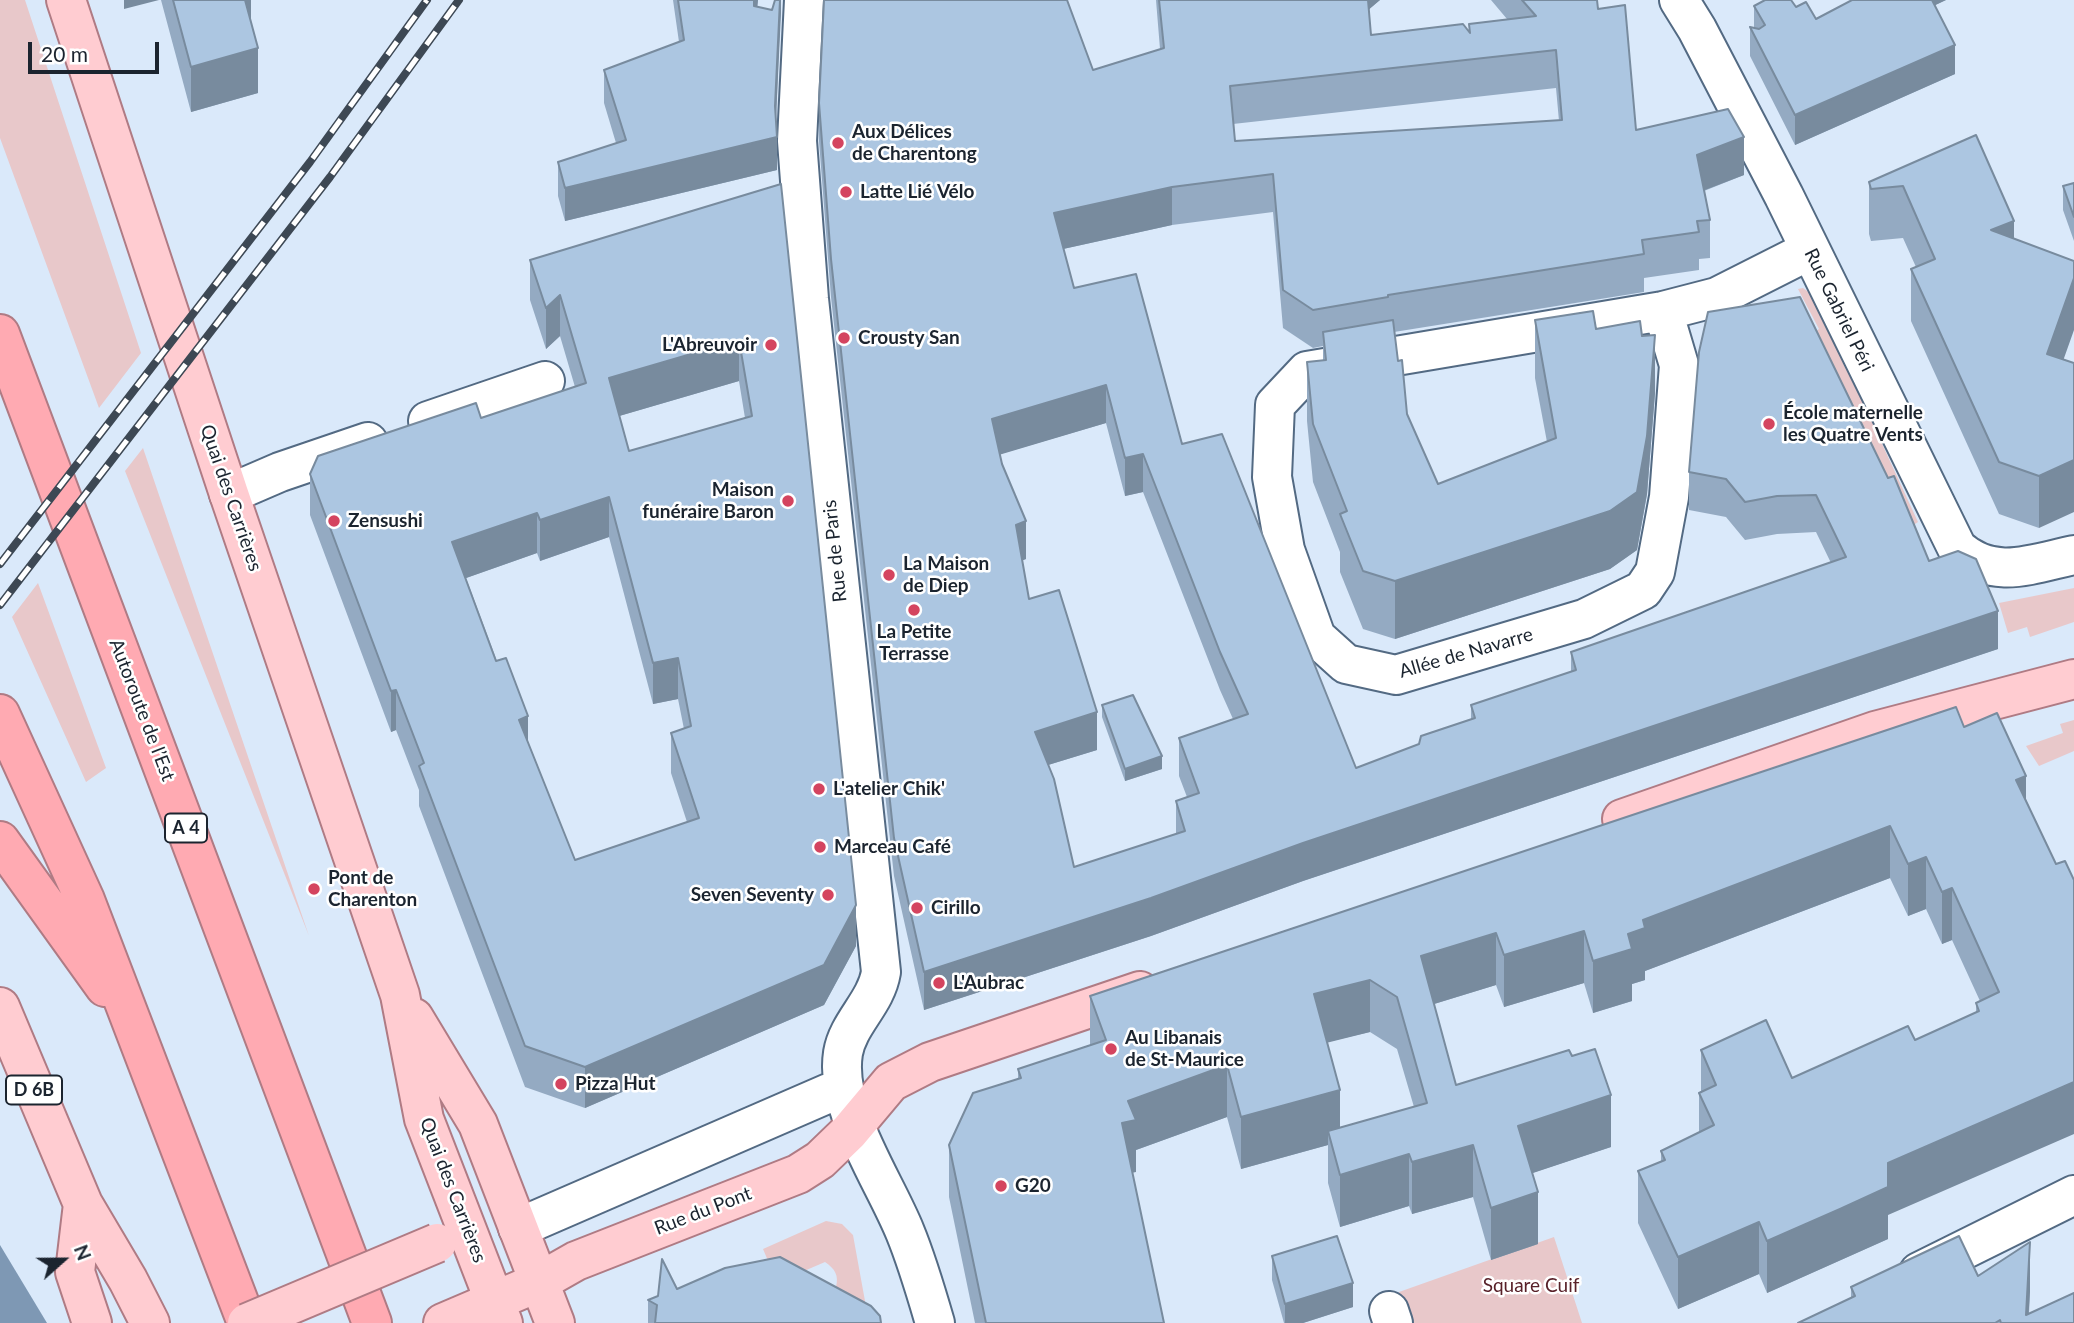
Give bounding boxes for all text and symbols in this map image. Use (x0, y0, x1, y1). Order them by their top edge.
scale bar (32, 28, 163, 72)
text: 20 m (41, 41, 88, 66)
place label: Aux Délices de Charentong (852, 121, 977, 165)
marker: Aux Délices de Charentong (830, 135, 846, 151)
place label: Latte Lié Vélo (860, 181, 974, 203)
marker: Latte Lié Vélo (838, 184, 854, 200)
street label: Rue Gabriel Péri (1799, 245, 1879, 375)
place label: Crousty San (858, 327, 960, 349)
marker: Crousty San (836, 330, 852, 346)
place label: L'Abreuvoir (662, 334, 757, 356)
marker: L'Abreuvoir (763, 337, 779, 353)
place label: École maternelle les Quatre Vents (1783, 402, 1923, 446)
marker: École maternelle les Quatre Vents (1761, 416, 1777, 432)
street label: Quai des Carrières (195, 422, 267, 574)
place label: Maison funéraire Baron (642, 479, 774, 523)
marker: Maison funéraire Baron (780, 493, 796, 509)
street label: Rue de Paris (818, 499, 852, 603)
place label: Zensushi (348, 510, 423, 532)
marker: Zensushi (326, 513, 342, 529)
place label: La Maison de Diep (903, 553, 989, 597)
marker: La Maison de Diep (881, 567, 897, 583)
marker: La Petite Terrasse (906, 602, 922, 618)
place label: La Petite Terrasse (877, 621, 951, 665)
street label: Allée de Navarre (1396, 623, 1536, 683)
street label: Autoroute de l’Est (104, 636, 180, 784)
place label: L'atelier Chik' (833, 778, 945, 800)
marker: L'atelier Chik' (811, 781, 827, 797)
road number: A 4 (165, 814, 207, 842)
place label: Marceau Café (834, 836, 951, 858)
marker: Marceau Café (812, 839, 828, 855)
place label: Pont de Charenton (328, 867, 417, 911)
marker: Pont de Charenton (306, 881, 322, 897)
place label: Seven Seventy (691, 884, 814, 906)
marker: Seven Seventy (820, 887, 836, 903)
place label: Cirillo (931, 897, 981, 919)
marker: Cirillo (909, 900, 925, 916)
place label: L'Aubrac (953, 972, 1024, 994)
marker: L'Aubrac (931, 975, 947, 991)
place label: Au Libanais de St-Maurice (1125, 1027, 1244, 1071)
marker: Au Libanais de St-Maurice (1103, 1041, 1119, 1057)
place label: Pizza Hut (575, 1073, 656, 1095)
road number: D 6B (6, 1076, 62, 1105)
marker: Pizza Hut (553, 1076, 569, 1092)
street label: Quai des Carrières (415, 1114, 491, 1266)
place label: G20 (1015, 1175, 1051, 1197)
marker: G20 (993, 1178, 1009, 1194)
street label: Rue du Pont (651, 1182, 755, 1240)
north arrow (28, 1225, 98, 1295)
text: N (70, 1241, 96, 1263)
park label: Square Cuif (1483, 1275, 1579, 1297)

